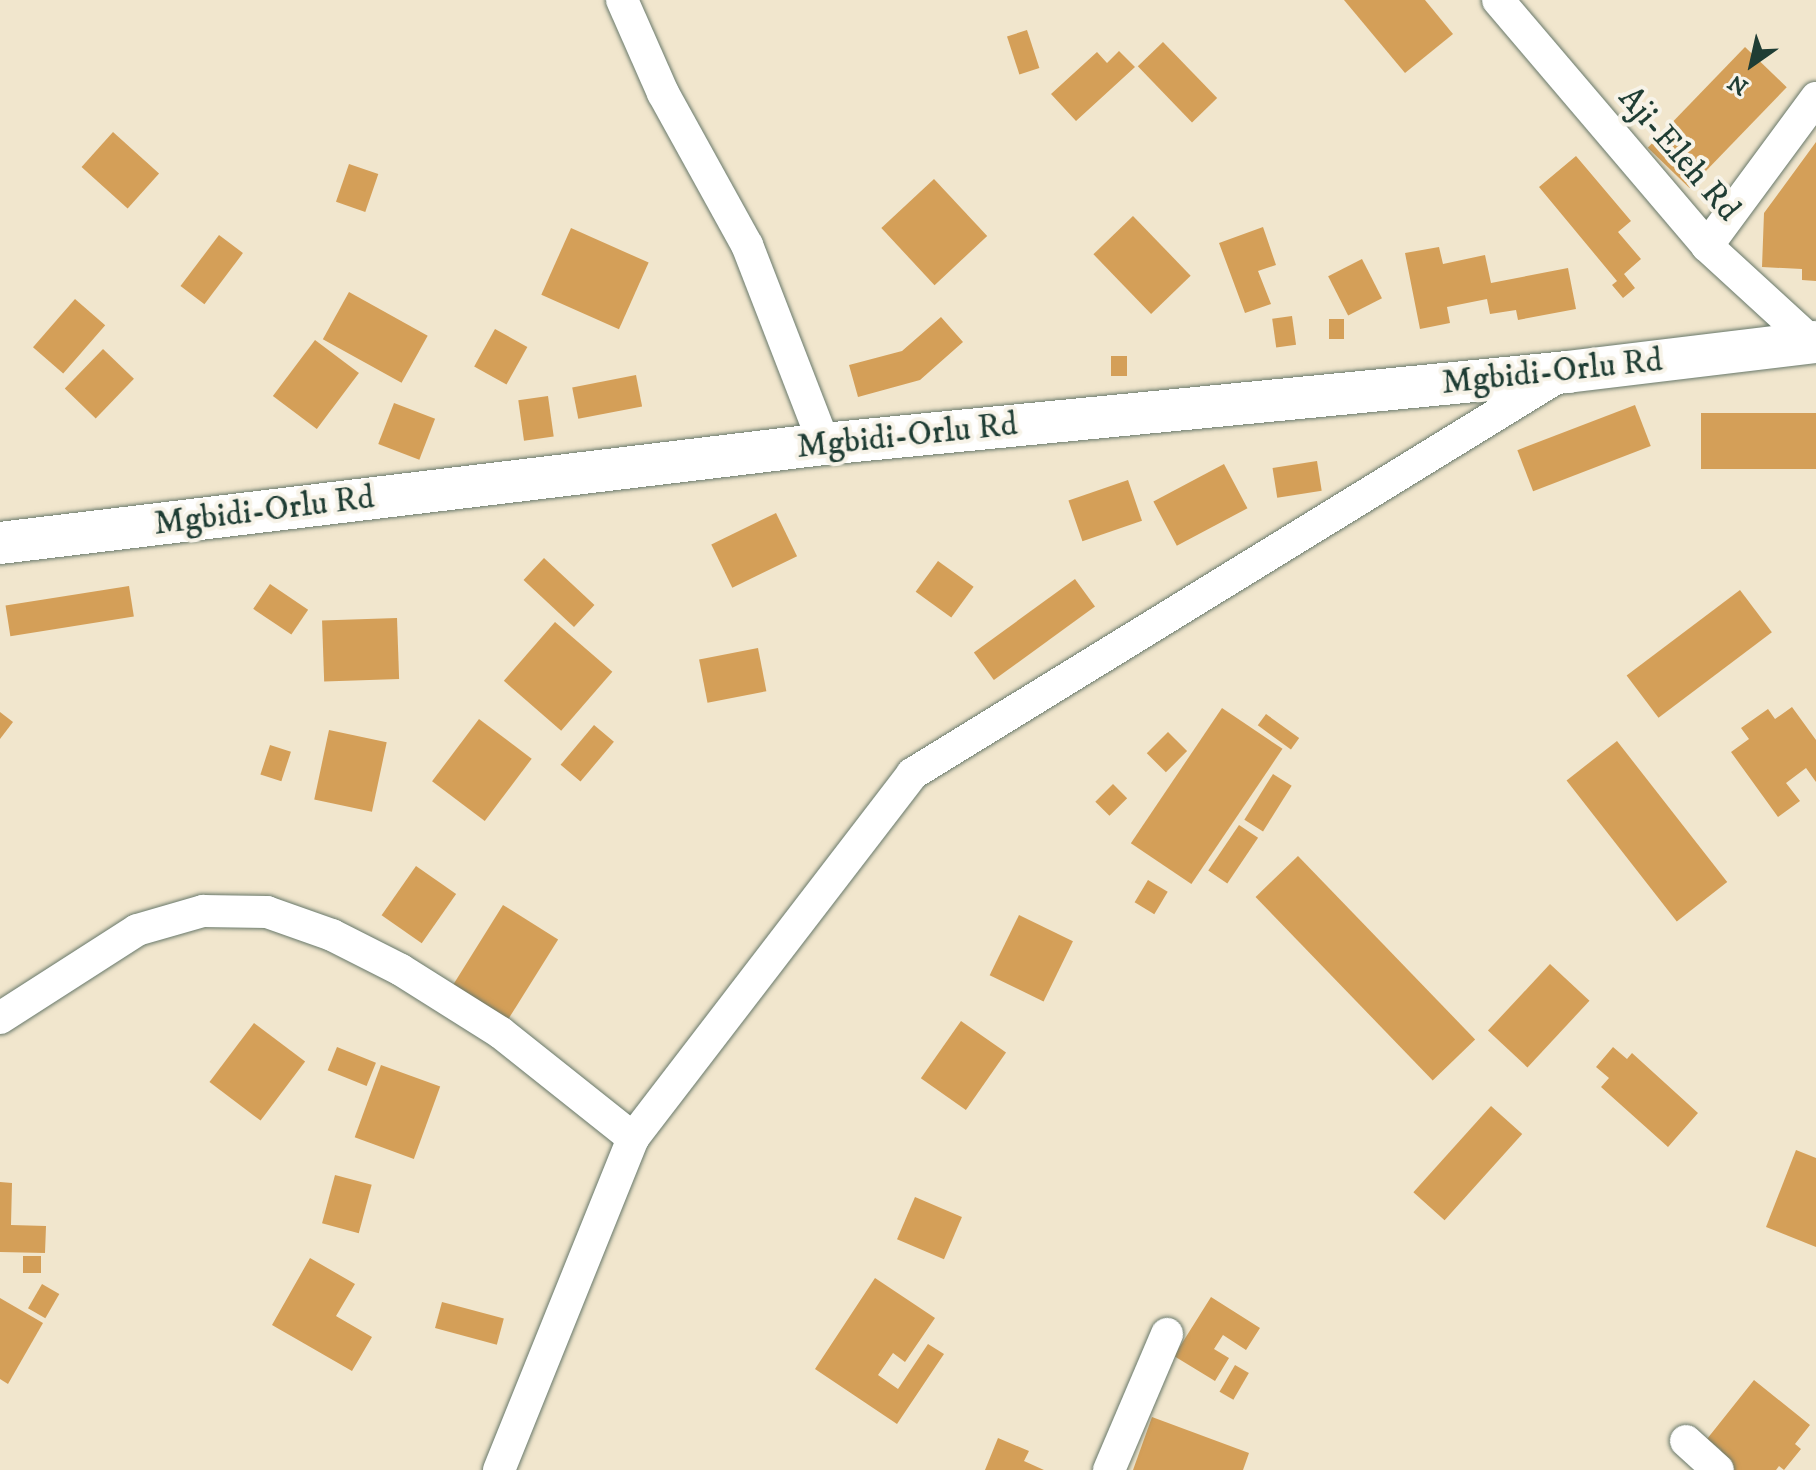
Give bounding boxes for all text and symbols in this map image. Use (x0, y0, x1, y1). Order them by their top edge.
north arrow (1712, 24, 1792, 104)
text: N (1723, 68, 1753, 101)
street label: Aji-Eleh Rd (1609, 78, 1749, 230)
street label: Mgbidi-Orlu Rd (1440, 340, 1664, 404)
street label: Mgbidi-Orlu Rd (795, 404, 1019, 468)
street label: Mgbidi-Orlu Rd (152, 477, 376, 545)

